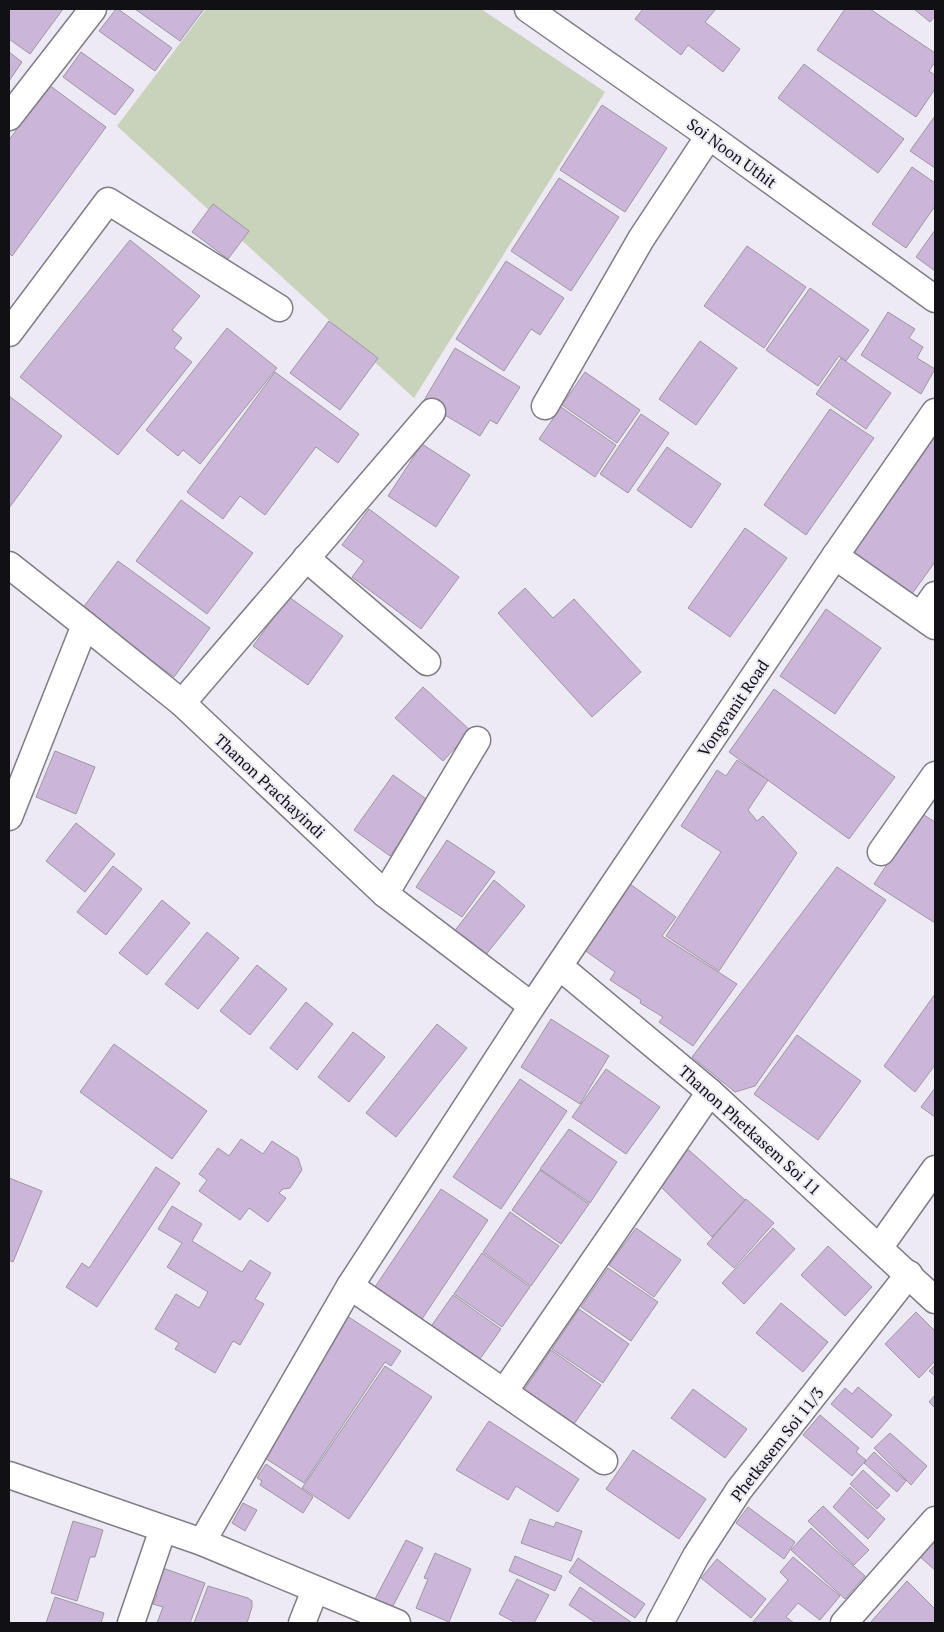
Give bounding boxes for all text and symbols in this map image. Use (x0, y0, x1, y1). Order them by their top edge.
street label: Soi Noon Uthit (683, 113, 781, 193)
street label: Vongvanit Road (692, 655, 774, 761)
street label: Thanon Prachayindi (210, 729, 330, 843)
street label: Thanon Phetkasem Soi 11 (674, 1060, 826, 1200)
street label: Phetkasem Soi 11/3 (726, 1382, 828, 1506)

